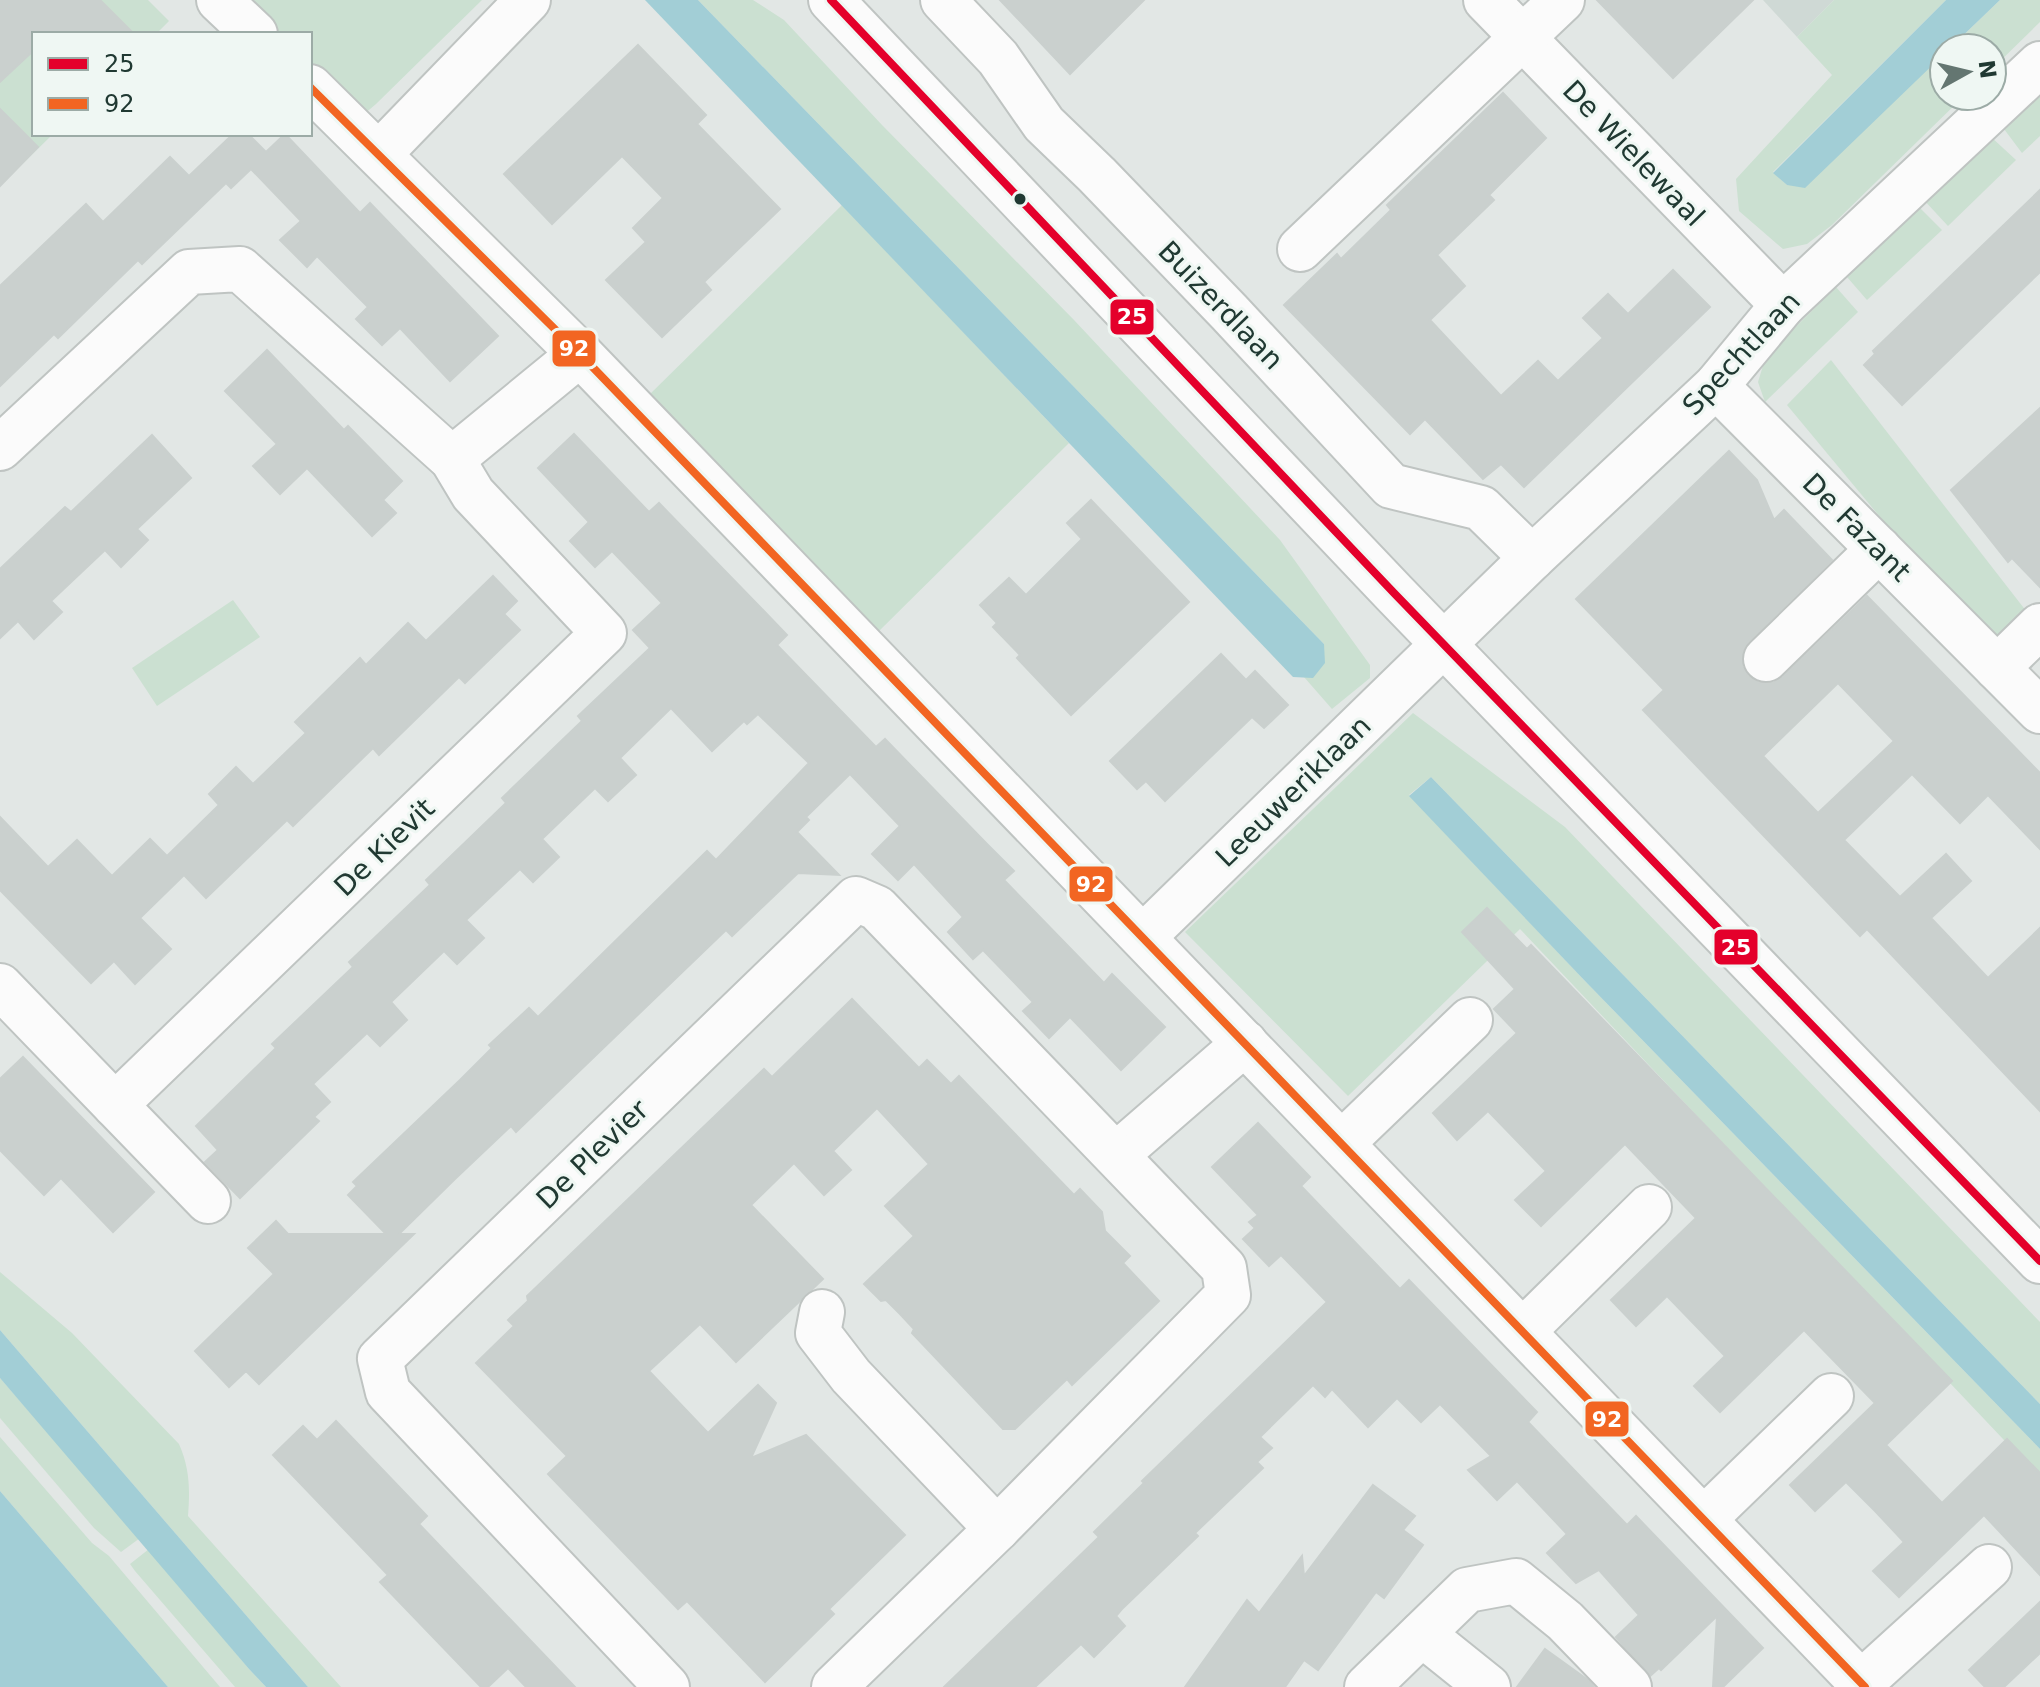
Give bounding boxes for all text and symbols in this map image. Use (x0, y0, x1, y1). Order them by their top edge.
legend (32, 32, 312, 136)
north arrow (1928, 32, 2008, 112)
text: 25 (104, 50, 135, 78)
text: N (1974, 58, 2001, 80)
street label: De Wielewaal (1556, 74, 1711, 233)
text: 92 (104, 90, 135, 118)
unlabelled marker (1012, 191, 1028, 207)
street label: Buizerdlaan (1151, 234, 1290, 376)
street label: Spechtlaan (1676, 285, 1807, 422)
line badge: 25 (1109, 298, 1155, 336)
text: 25 (1117, 304, 1147, 329)
line badge: 92 (551, 329, 597, 368)
text: 92 (559, 336, 589, 361)
street label: De Fazant (1796, 467, 1917, 588)
street label: Leeuweriklaan (1209, 709, 1378, 874)
street label: De Kievit (327, 792, 441, 903)
line badge: 92 (1068, 865, 1114, 903)
text: 92 (1076, 872, 1106, 897)
line badge: 25 (1713, 928, 1759, 966)
text: 25 (1721, 935, 1751, 960)
street label: De Plevier (530, 1093, 655, 1216)
line badge: 92 (1584, 1400, 1630, 1438)
text: 92 (1592, 1407, 1622, 1432)

